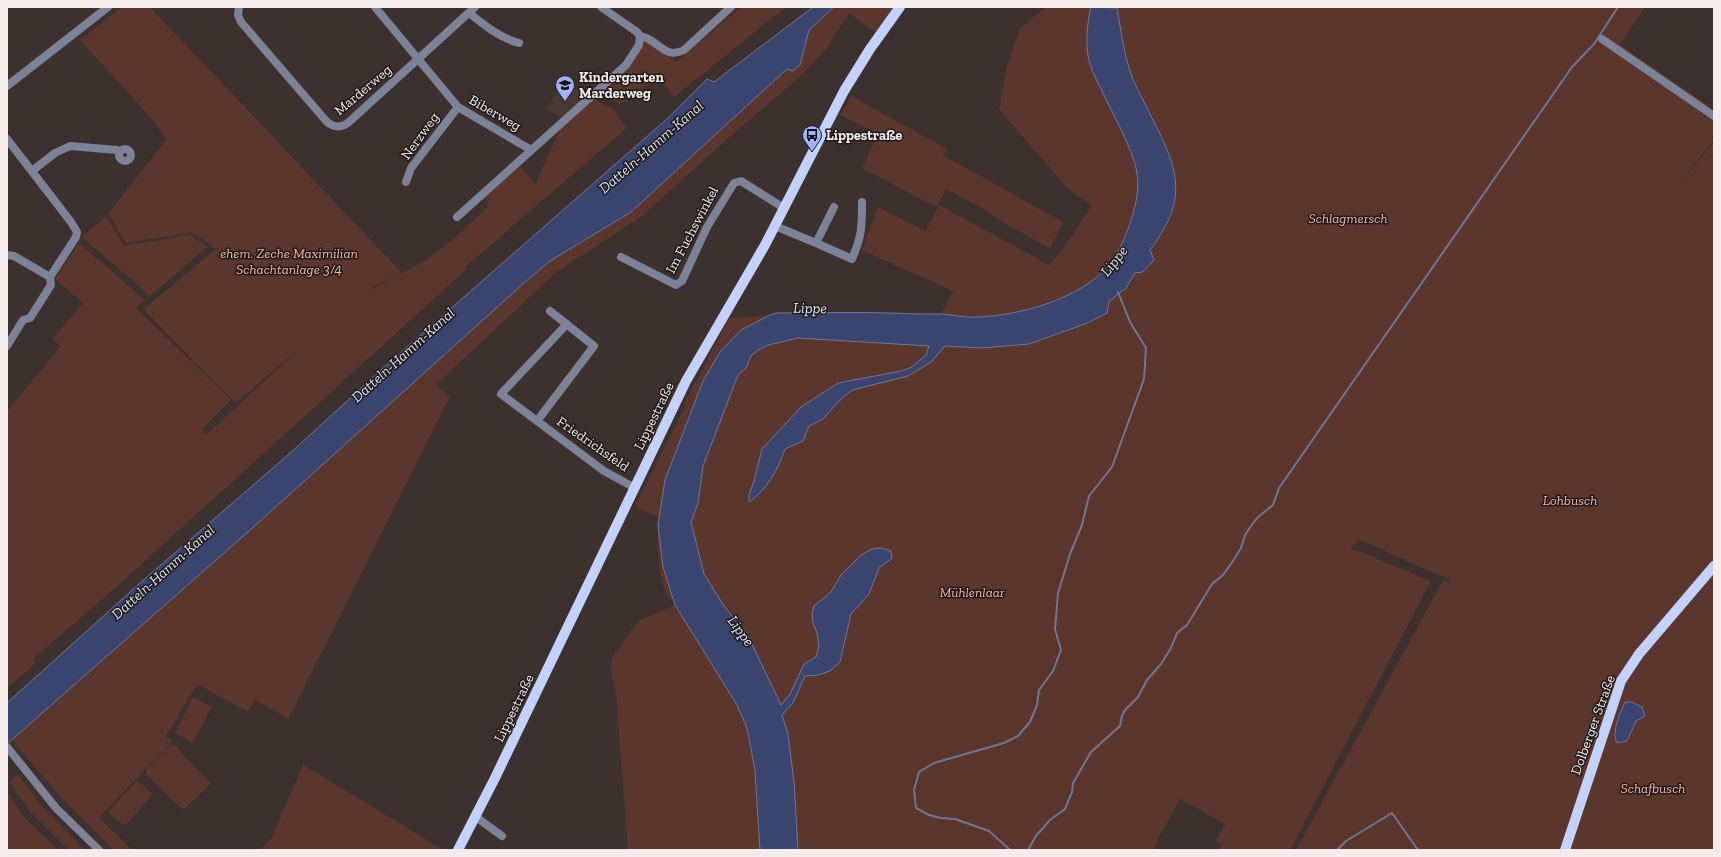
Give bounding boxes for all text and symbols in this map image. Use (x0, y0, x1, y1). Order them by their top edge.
street label: Marderweg (331, 61, 395, 119)
place label: Kindergarten Marderweg (579, 69, 664, 102)
school or university icon: Kindergarten Marderweg (554, 74, 576, 102)
street label: Biberweg (466, 91, 524, 135)
water label: Datteln-Hamm-Kanal (595, 97, 707, 197)
street label: Nerzweg (397, 109, 443, 163)
bus stop icon: Lippestraße (801, 124, 823, 152)
place label: Lippestraße (826, 127, 903, 144)
street label: Im Fuchswinkel (662, 183, 722, 276)
park label: Schlagmersch (1308, 210, 1388, 227)
water label: Lippe (1096, 242, 1132, 280)
park label: ehem. Zeche Maximilian Schachtanlage 3/4 (220, 245, 358, 278)
water label: Lippe (793, 299, 827, 317)
water label: Datteln-Hamm-Kanal (348, 304, 458, 406)
street label: Lippestraße (630, 379, 678, 453)
street label: Friedrichsfeld (554, 413, 633, 475)
park label: Lohbusch (1543, 492, 1597, 509)
water label: Datteln-Hamm-Kanal (108, 521, 218, 623)
park label: Mühlenlaar (939, 584, 1005, 601)
water label: Lippe (724, 612, 758, 650)
street label: Lippestraße (490, 671, 538, 745)
street label: Dolberger Straße (1567, 672, 1619, 777)
park label: Schafbusch (1621, 780, 1685, 797)

